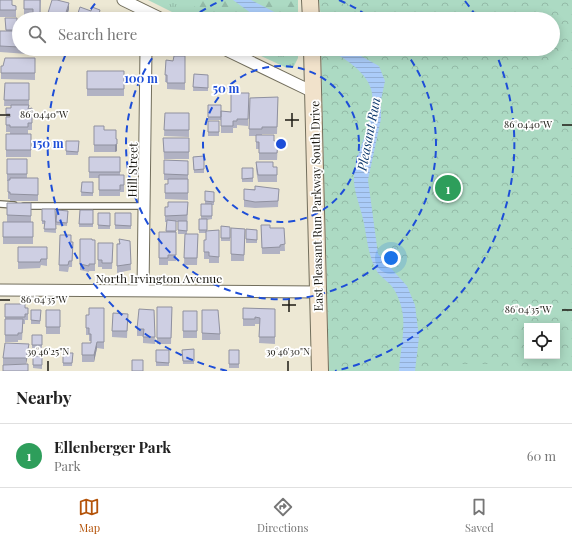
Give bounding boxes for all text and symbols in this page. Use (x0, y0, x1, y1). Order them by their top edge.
search box (12, 12, 560, 56)
icon: search (26, 23, 48, 45)
text: Search here (58, 24, 137, 44)
text: 100 m (124, 70, 158, 86)
text: 50 m (213, 80, 240, 96)
water label: Pleasant Run (352, 96, 383, 173)
street label: East Pleasant Run Parkway South Drive (306, 101, 326, 311)
text: 86°04'40"W (20, 107, 69, 121)
text: 86°04'40"W (504, 117, 553, 131)
text: 150 m (32, 135, 64, 151)
centre of rings (274, 137, 288, 151)
street label: Hill Street (124, 142, 140, 197)
pin: 1 (435, 173, 461, 203)
your location (381, 248, 401, 268)
street label: North Irvington Avenue (96, 270, 222, 286)
text: 86°04'35"W (21, 292, 68, 306)
text: 86°04'35"W (505, 302, 552, 316)
map controls (524, 323, 560, 359)
button: locate (524, 323, 560, 359)
text: 39°46'25"N (27, 344, 69, 358)
text: 39°46'30"N (266, 344, 310, 358)
text: Nearby (16, 386, 71, 408)
text: Ellenberger Park (54, 437, 171, 457)
text: 1 (27, 447, 31, 464)
text: 60 m (527, 447, 556, 464)
text: Park (54, 457, 81, 474)
tab: Map (78, 496, 100, 535)
tab: Directions (257, 496, 308, 535)
tab: Saved (465, 496, 494, 535)

